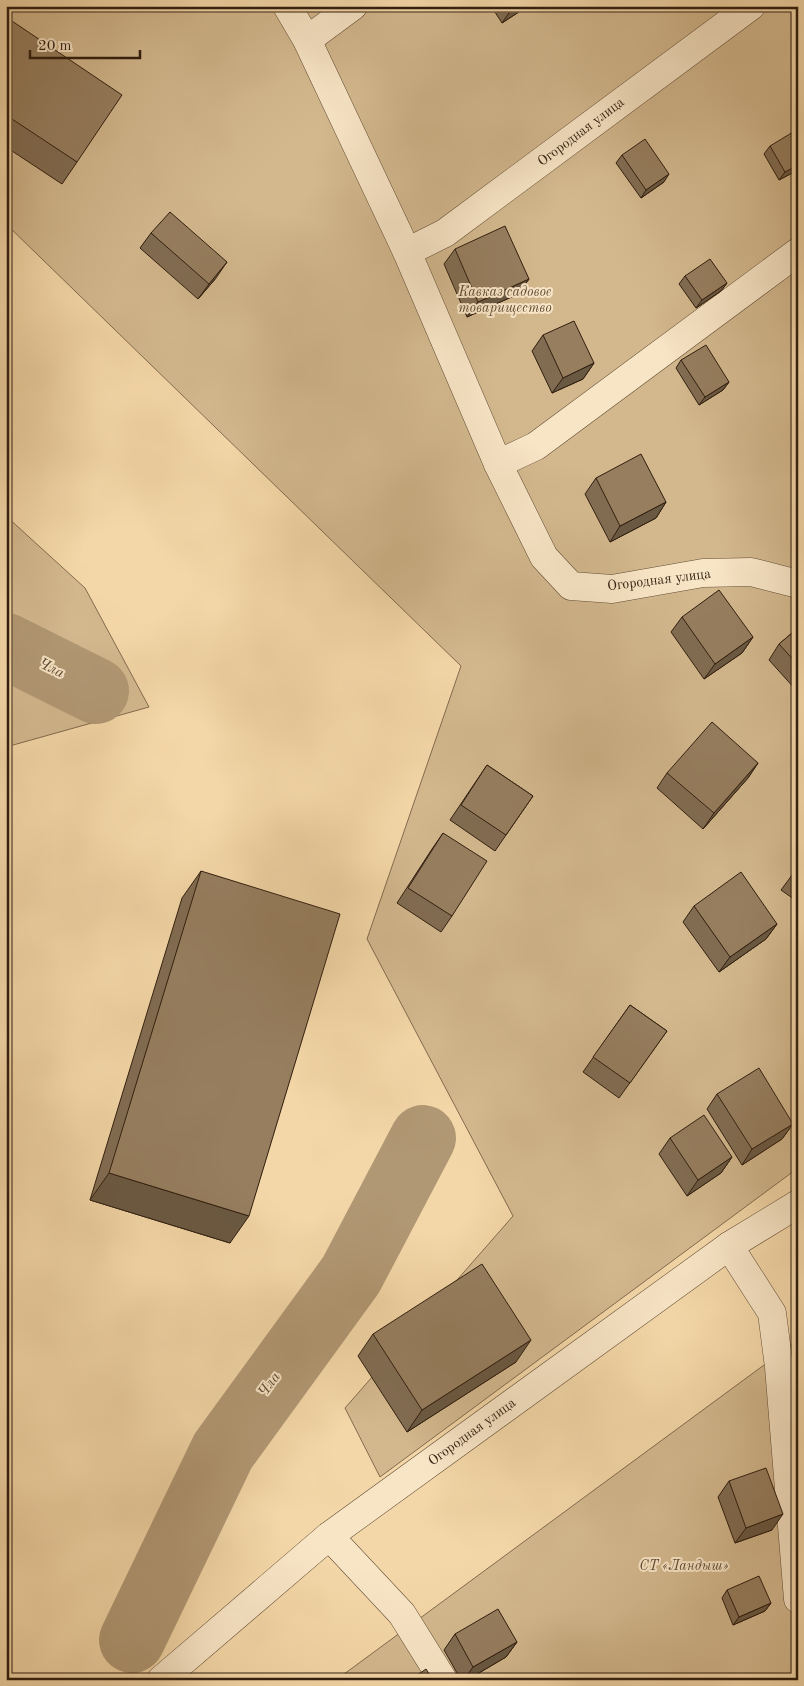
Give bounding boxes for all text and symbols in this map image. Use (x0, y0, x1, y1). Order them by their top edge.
scale bar (30, 28, 140, 60)
text: 20 m (38, 39, 72, 54)
street label: Огородная улица (535, 95, 627, 169)
park label: Кавказ садовое товарищество (457, 285, 552, 316)
street label: Огородная улица (606, 567, 712, 593)
water label: Чла (36, 656, 66, 682)
water label: Чла (256, 1370, 284, 1400)
street label: Огородная улица (426, 1396, 518, 1468)
park label: СТ «Ландыш» (639, 1559, 729, 1573)

